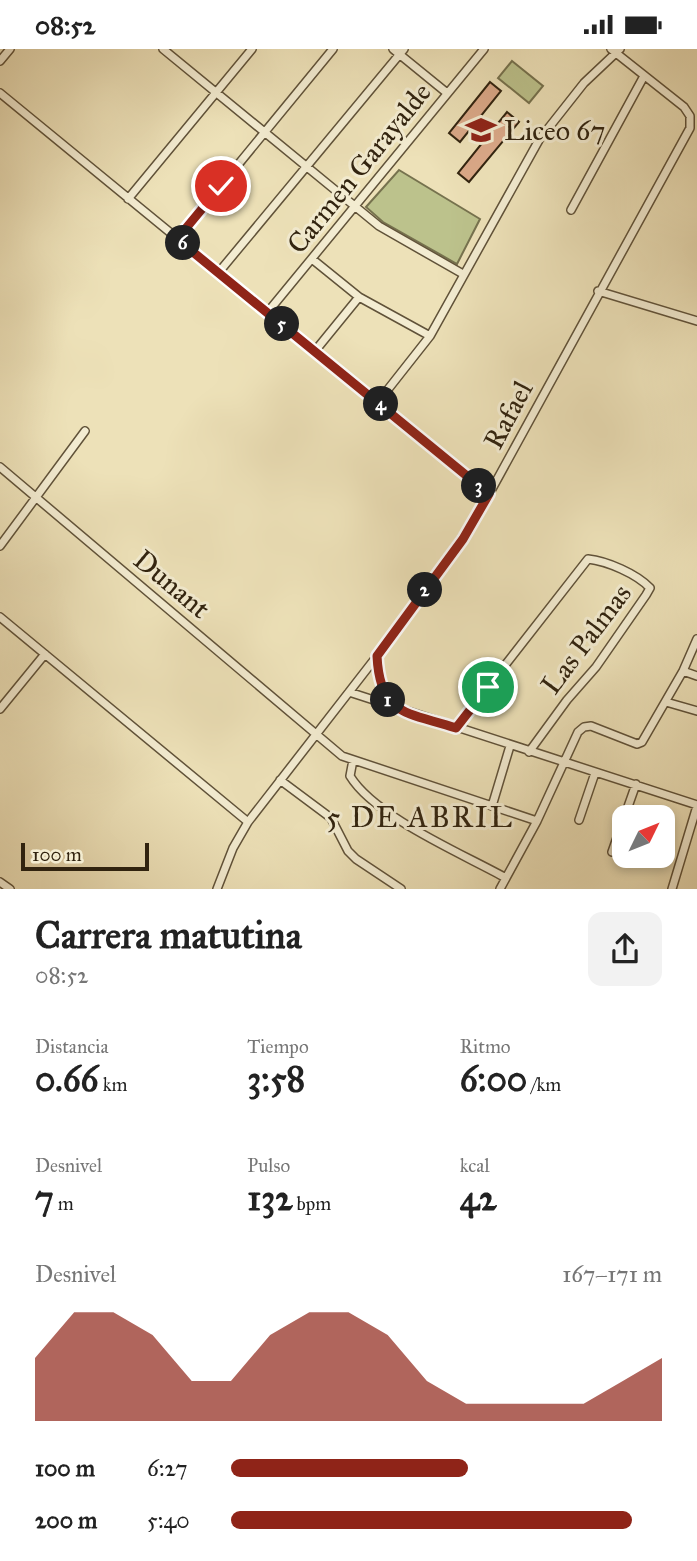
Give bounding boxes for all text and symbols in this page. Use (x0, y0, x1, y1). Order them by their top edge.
text: 08:52 (35, 9, 95, 41)
street label: Carmen Garayalde (279, 75, 439, 261)
school or university icon: Liceo 67 (464, 113, 498, 147)
place label: Liceo 67 (504, 113, 605, 148)
pin (191, 156, 251, 216)
icon: check (202, 167, 240, 205)
pin: 6 (166, 225, 200, 261)
text: 6 (178, 231, 187, 254)
pin: 5 (264, 307, 300, 341)
text: 5 (277, 312, 286, 335)
street label: Rafael (476, 375, 541, 455)
pin: 4 (364, 387, 398, 421)
text: 4 (375, 392, 386, 415)
pin: 3 (462, 469, 496, 503)
text: 3 (475, 474, 482, 497)
street label: Dunant (127, 542, 217, 626)
pin: 2 (408, 573, 442, 607)
street label: Las Palmas (533, 577, 639, 701)
text: 2 (420, 578, 429, 601)
pin (458, 657, 518, 717)
icon: arrive (469, 668, 507, 706)
pin: 1 (370, 683, 406, 717)
text: 1 (384, 688, 391, 711)
district label: 5 DE ABRIL (326, 799, 514, 835)
north arrow (612, 805, 676, 868)
map controls (612, 805, 675, 868)
scale bar (21, 840, 149, 872)
text: 100 m (32, 843, 82, 866)
text: Carrera matutina (35, 912, 302, 958)
button: share (588, 912, 662, 986)
text: 08:52 (35, 961, 88, 989)
text: Distancia (35, 1035, 108, 1058)
text: Tiempo (247, 1035, 309, 1058)
text: Ritmo (460, 1035, 511, 1058)
text: 0.66 (35, 1058, 99, 1101)
text: 3:58 (247, 1058, 305, 1101)
text: 6:00 (460, 1058, 527, 1101)
text: km (99, 1073, 127, 1096)
text: /km (527, 1073, 561, 1096)
text: Desnivel (35, 1154, 102, 1177)
text: Pulso (247, 1154, 290, 1177)
text: kcal (460, 1154, 490, 1177)
text: 7 (35, 1177, 54, 1220)
text: 132 (247, 1177, 292, 1220)
text: 42 (460, 1177, 496, 1220)
text: m (54, 1192, 74, 1215)
text: bpm (292, 1192, 331, 1215)
text: Desnivel (35, 1260, 116, 1288)
text: 167–171 m (562, 1260, 662, 1288)
text: 100 m (35, 1454, 95, 1482)
text: 6:27 (147, 1454, 188, 1482)
text: 200 m (35, 1506, 97, 1534)
text: 5:40 (147, 1506, 190, 1534)

